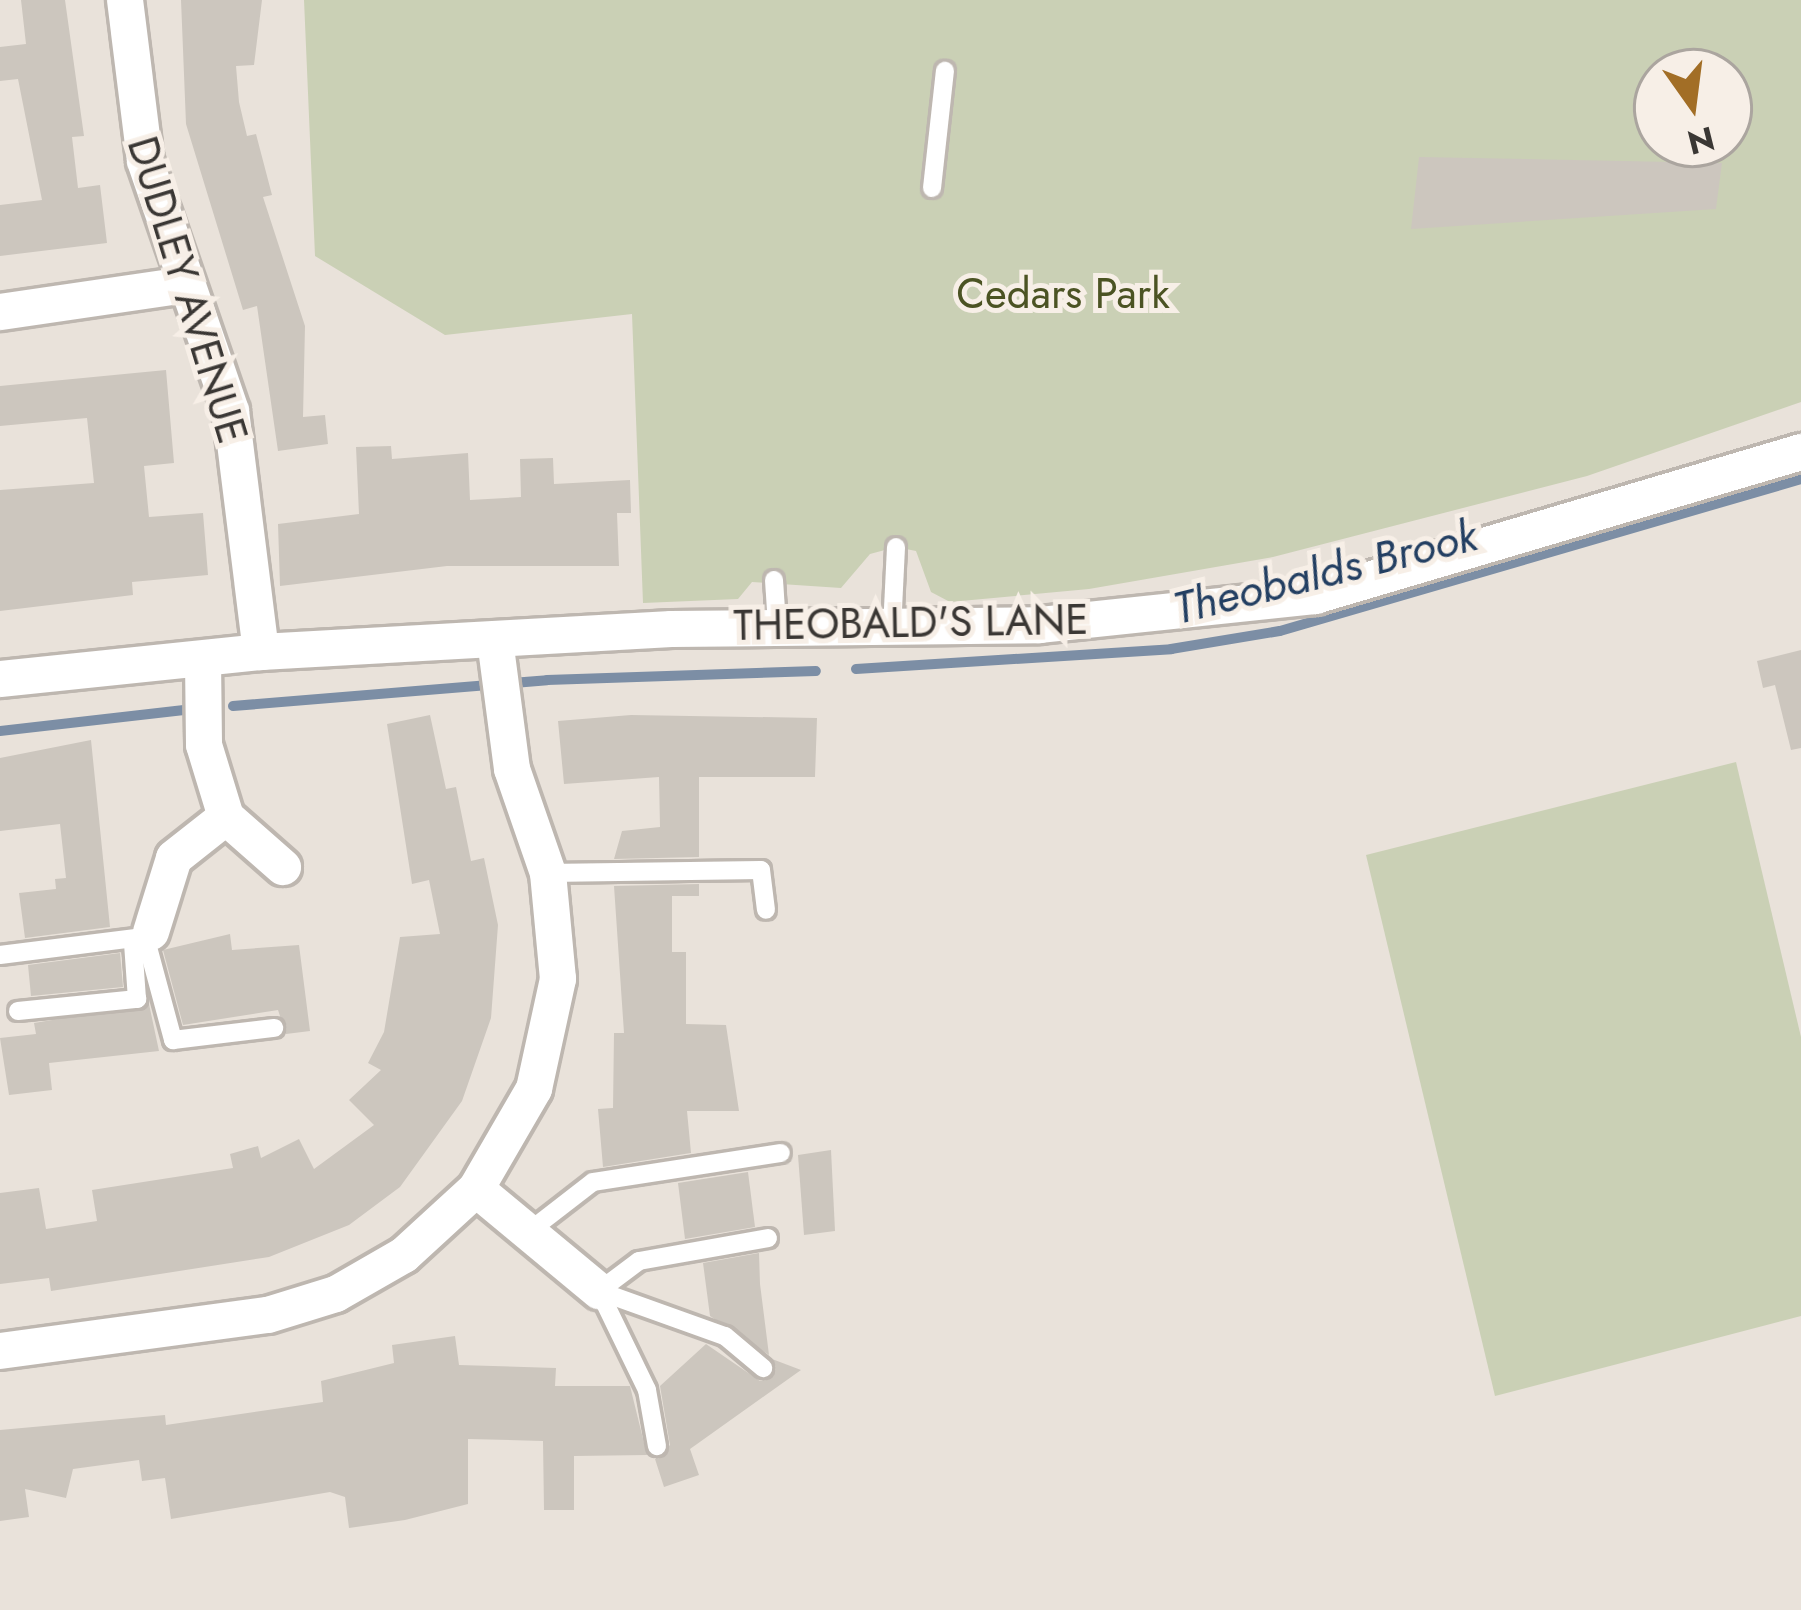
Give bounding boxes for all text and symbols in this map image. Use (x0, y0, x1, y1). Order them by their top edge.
north arrow (1633, 48, 1753, 168)
text: N (1683, 115, 1720, 166)
street label: DUDLEY AVENUE (116, 131, 258, 449)
park label: Cedars Park (956, 269, 1170, 319)
water label: Theobalds Brook (1168, 508, 1482, 636)
street label: THEOBALD'S LANE (733, 595, 1089, 651)

